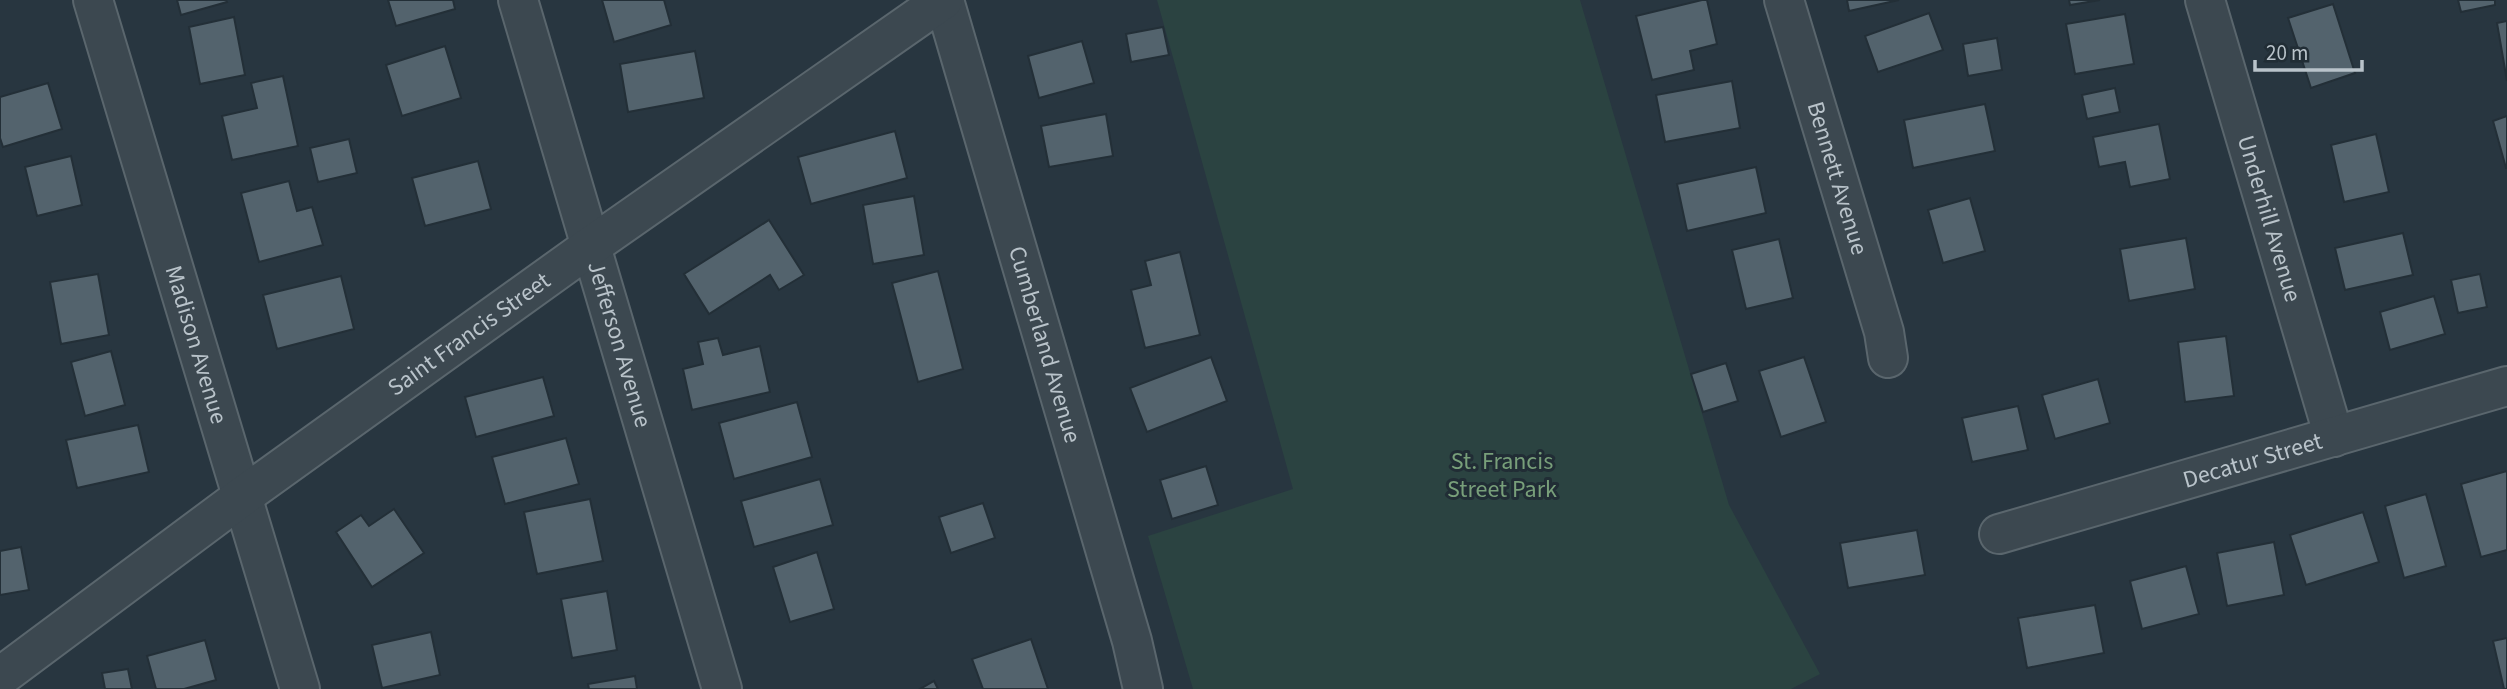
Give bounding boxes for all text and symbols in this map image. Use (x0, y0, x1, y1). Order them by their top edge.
scale bar (2255, 28, 2362, 72)
text: 20 m (2266, 38, 2308, 68)
street label: Bennett Avenue (1798, 97, 1877, 259)
street label: Underhill Avenue (2228, 131, 2311, 306)
street label: Cumberland Avenue (1000, 242, 1090, 447)
street label: Jefferson Avenue (579, 257, 661, 432)
street label: Madison Avenue (156, 261, 237, 428)
street label: Saint Francis Street (380, 263, 557, 404)
street label: Decatur Street (2179, 423, 2326, 497)
park label: St. Francis Street Park (1447, 444, 1557, 507)

